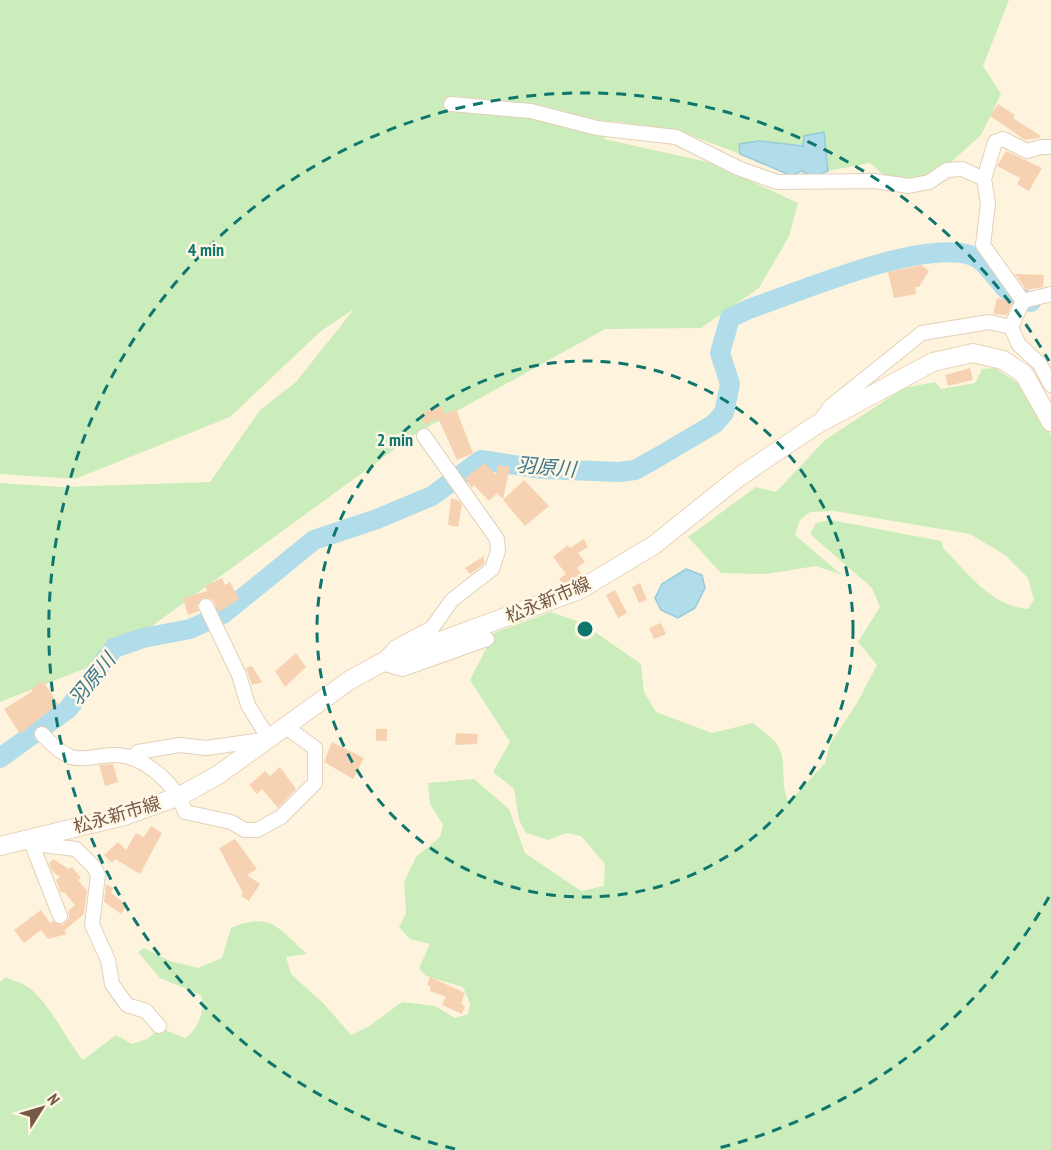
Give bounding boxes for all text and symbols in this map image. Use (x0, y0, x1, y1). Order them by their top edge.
text: 4 min (188, 238, 224, 261)
text: 2 min (377, 428, 413, 451)
water label: 羽原川 (515, 451, 579, 483)
street label: 松永新市線 (502, 571, 594, 628)
centre of rings (575, 619, 595, 639)
water label: 羽原川 (63, 646, 122, 710)
street label: 松永新市線 (70, 791, 163, 838)
north arrow (12, 1078, 72, 1138)
text: N (43, 1090, 65, 1108)

